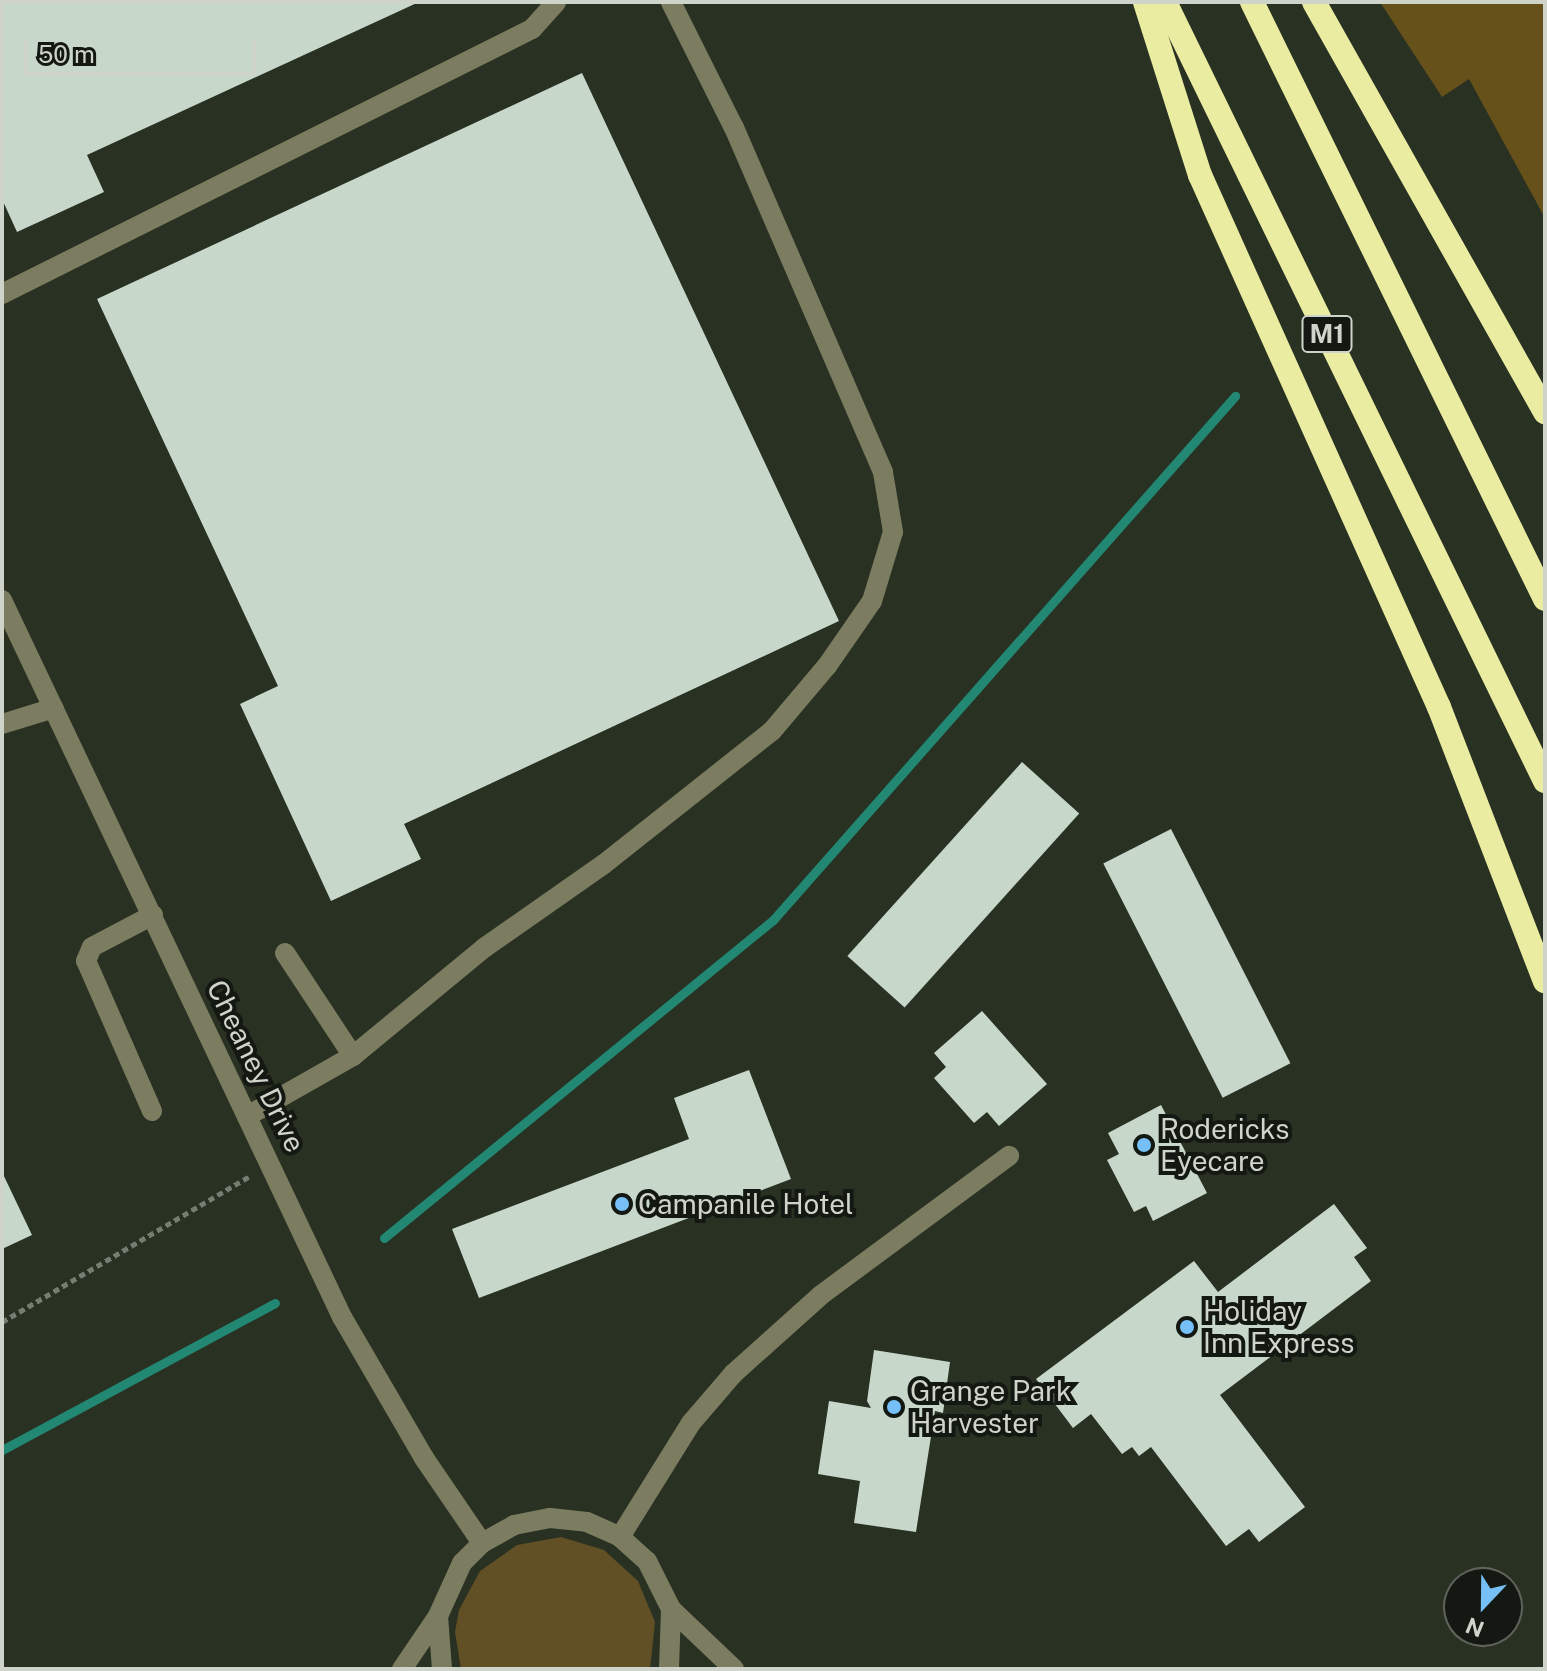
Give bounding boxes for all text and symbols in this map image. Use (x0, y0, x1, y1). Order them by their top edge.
scale bar (28, 24, 260, 74)
text: 50 m (38, 40, 95, 68)
road number: M1 (1301, 312, 1353, 356)
street label: Cheaney Drive (200, 975, 312, 1157)
place label: Rodericks Eyecare (1160, 1112, 1289, 1178)
marker: Rodericks Eyecare (1135, 1136, 1153, 1154)
place label: Campanile Hotel (638, 1187, 854, 1221)
marker: Campanile Hotel (613, 1195, 631, 1213)
place label: Holiday Inn Express (1203, 1294, 1354, 1360)
marker: Holiday Inn Express (1178, 1318, 1196, 1336)
place label: Grange Park Harvester (910, 1374, 1072, 1440)
marker: Grange Park Harvester (885, 1398, 903, 1416)
north arrow (1443, 1567, 1523, 1647)
text: N (1462, 1612, 1488, 1643)

